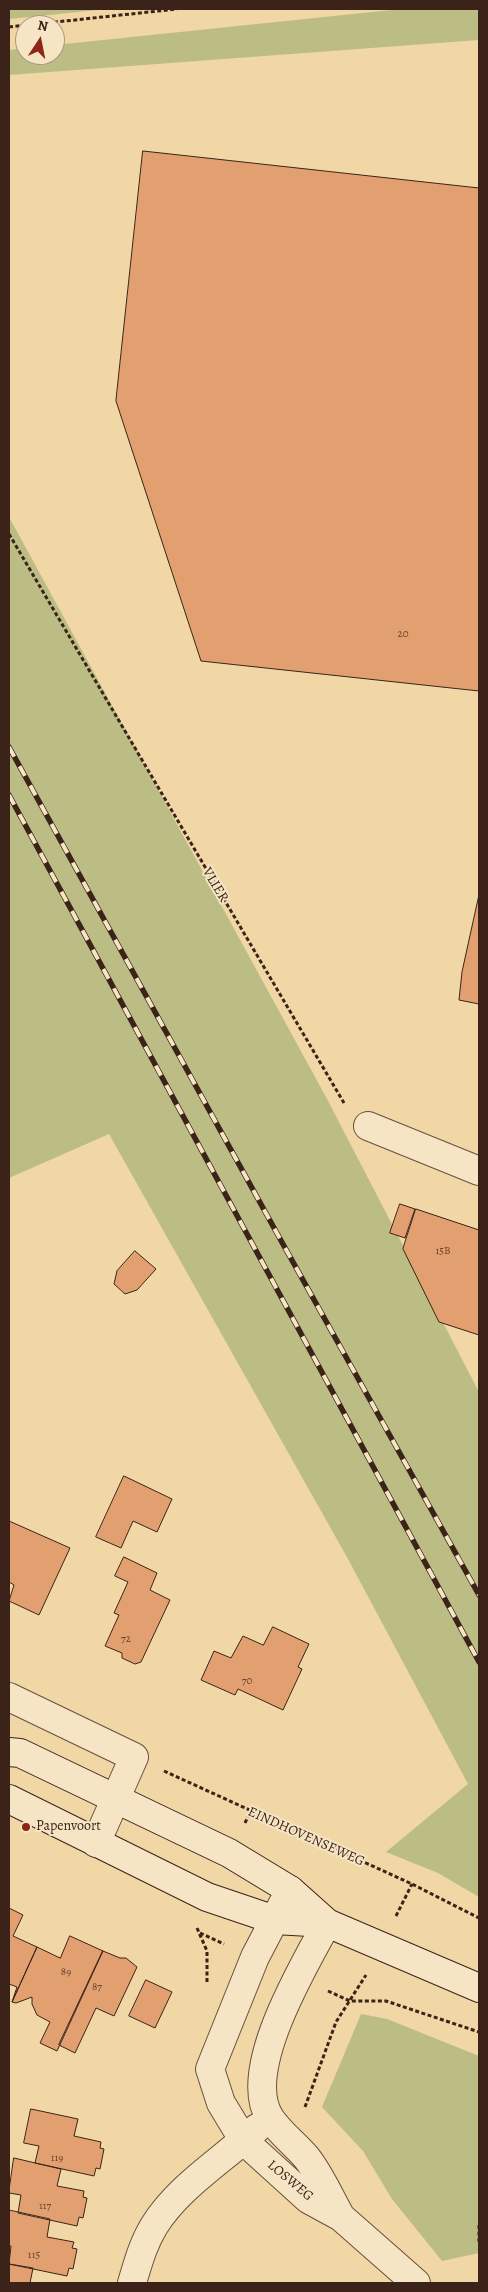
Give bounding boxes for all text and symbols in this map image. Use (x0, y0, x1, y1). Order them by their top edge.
north arrow (15, 15, 65, 65)
text: N (36, 15, 50, 36)
house number: 20 (397, 627, 409, 641)
street label: VLIER (198, 865, 232, 905)
house number: 15B (435, 1244, 451, 1258)
house number: 72 (121, 1632, 131, 1646)
house number: 70 (242, 1674, 252, 1688)
street label: EINDHOVENSEWEG (245, 1804, 367, 1870)
place label: Papenvoort (36, 1819, 101, 1835)
marker: Papenvoort (20, 1821, 32, 1833)
house number: 89 (61, 1965, 71, 1979)
house number: 87 (92, 1980, 102, 1994)
house number: 119 (51, 2151, 63, 2165)
street label: LOSWEG (264, 2157, 316, 2205)
house number: 117 (39, 2199, 51, 2213)
house number: 115 (28, 2248, 40, 2262)

